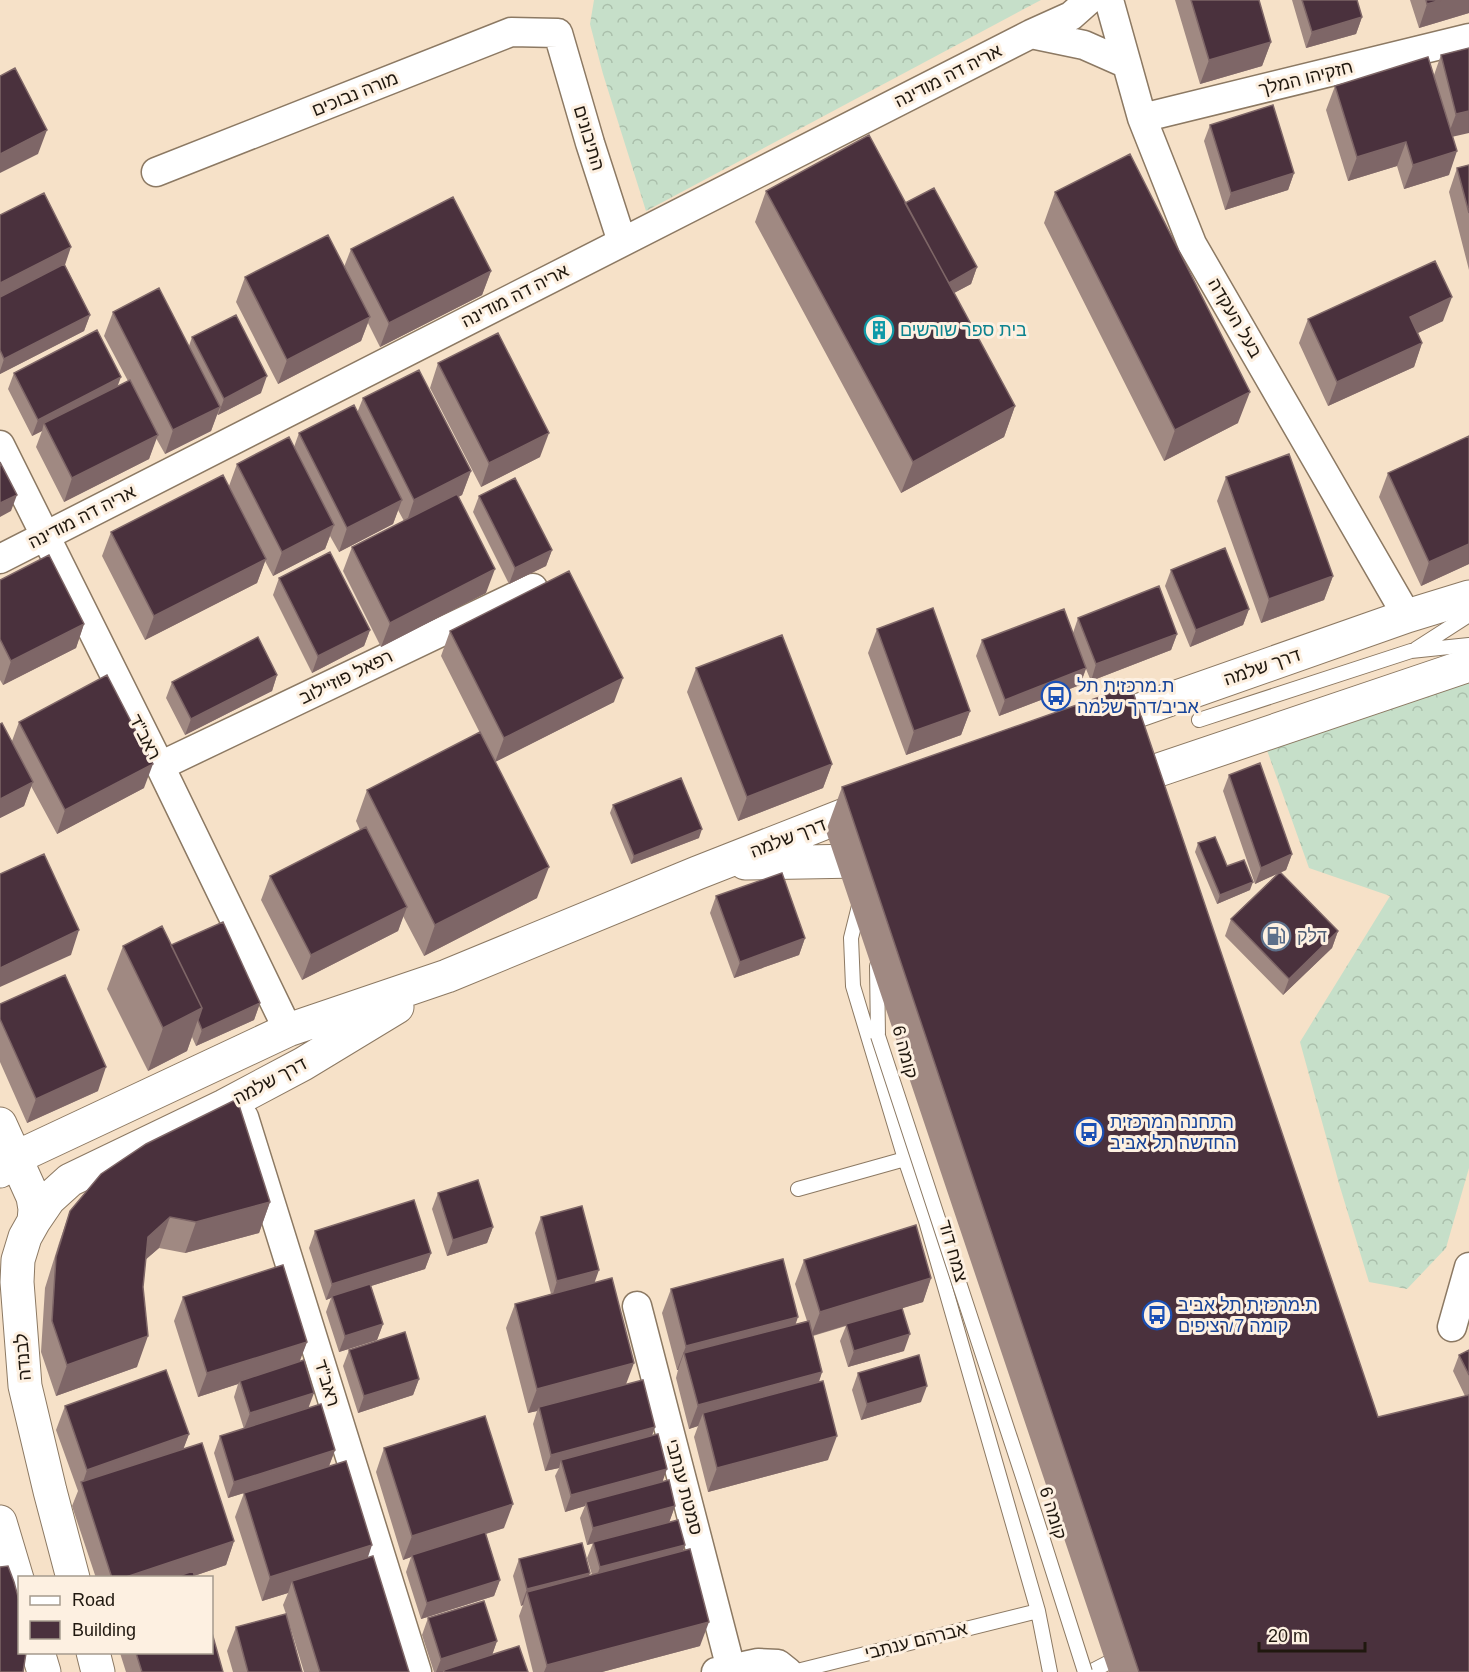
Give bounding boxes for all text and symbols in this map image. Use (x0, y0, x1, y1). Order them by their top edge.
street label: אריה דה מודינה (891, 40, 1006, 112)
street label: חזקיהו המלך (1257, 57, 1355, 99)
street label: מורה נבוכים (309, 68, 401, 120)
street label: התיבונים (570, 103, 608, 173)
street label: אריה דה מודינה (458, 260, 573, 332)
street label: בעל העקדה (1204, 275, 1266, 362)
building icon: בית ספר שורשים (863, 314, 895, 346)
place label: בית ספר שורשים (900, 320, 1027, 340)
street label: אריה דה מודינה (25, 481, 140, 553)
street label: דרך שלמה (1221, 645, 1303, 689)
street label: רפאל פוזיילוב (296, 646, 396, 708)
place label: ת.מרכזית תל אביב/דרך שלמה (1077, 676, 1200, 717)
bus stop icon: ת.מרכזית תל אביב/דרך שלמה (1040, 680, 1072, 712)
street label: ראב"ד (125, 711, 165, 763)
street label: דרך שלמה (747, 814, 829, 862)
fuel station icon: דלק (1260, 920, 1292, 952)
place label: דלק (1297, 926, 1327, 946)
street label: קומה 6 (888, 1023, 922, 1081)
street label: דרך שלמה (230, 1053, 310, 1109)
place label: התחנה המרכזית החדשה תל אביב (1110, 1112, 1237, 1153)
bus stop icon: התחנה המרכזית החדשה תל אביב (1073, 1116, 1105, 1148)
street label: צמח דוד (935, 1218, 971, 1285)
place label: ת.מרכזית תל אביב קומה 7/רציפים (1178, 1295, 1318, 1336)
bus stop icon: ת.מרכזית תל אביב קומה 7/רציפים (1141, 1299, 1173, 1331)
street label: לבנדה (11, 1332, 35, 1382)
street label: ראב"ד (310, 1357, 344, 1409)
street label: סמטת ענתבי (662, 1437, 706, 1537)
street label: קומה 6 (1036, 1484, 1070, 1542)
legend (18, 1576, 213, 1654)
text: Road (72, 1590, 115, 1610)
scale bar (1259, 1615, 1366, 1653)
street label: אברהם ענתבי (863, 1618, 970, 1663)
text: Building (72, 1620, 136, 1640)
text: 20 m (1268, 1626, 1308, 1646)

